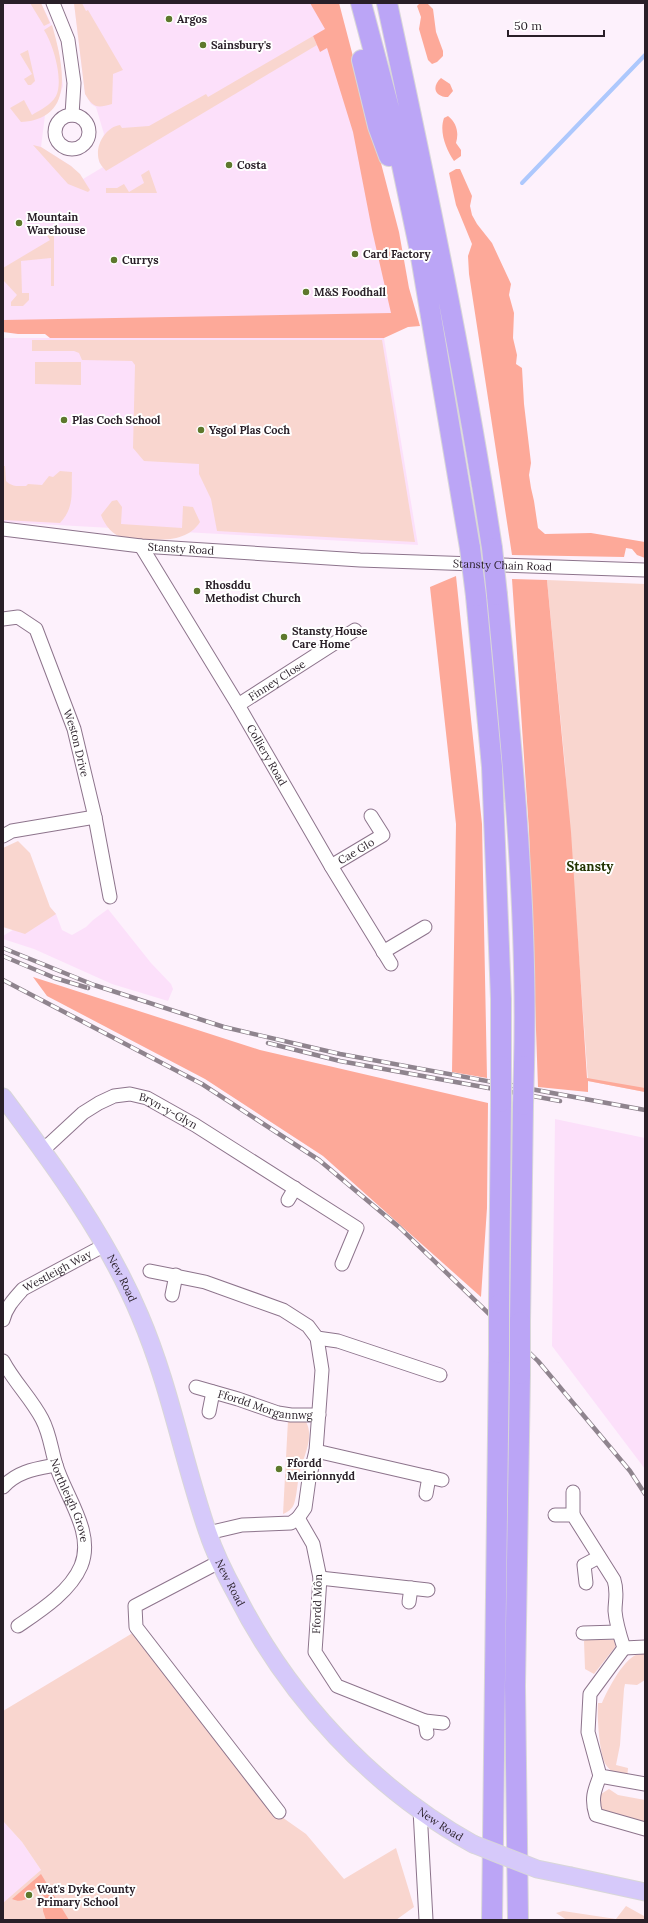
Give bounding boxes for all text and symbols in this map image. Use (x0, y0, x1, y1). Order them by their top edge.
place label: Argos (177, 12, 207, 26)
scale bar (508, 12, 604, 38)
marker: Argos (164, 14, 174, 24)
text: 50 m (514, 18, 542, 33)
place label: Sainsbury's (211, 38, 271, 52)
marker: Sainsbury's (198, 40, 208, 50)
place label: Costa (237, 158, 267, 172)
marker: Costa (224, 160, 234, 170)
place label: Mountain Warehouse (27, 210, 85, 237)
marker: Mountain Warehouse (14, 218, 24, 228)
place label: Card Factory (363, 247, 431, 261)
marker: Card Factory (350, 249, 360, 259)
place label: Currys (122, 253, 158, 267)
marker: Currys (109, 255, 119, 265)
place label: M&S Foodhall (314, 285, 386, 299)
marker: M&S Foodhall (301, 287, 311, 297)
place label: Plas Coch School (72, 413, 161, 427)
marker: Plas Coch School (59, 415, 69, 425)
place label: Ysgol Plas Coch (209, 423, 290, 437)
marker: Ysgol Plas Coch (196, 425, 206, 435)
street label: Stansty Road (147, 539, 215, 558)
street label: Stansty Chain Road (453, 556, 553, 574)
place label: Rhosddu Methodist Church (205, 578, 301, 605)
marker: Rhosddu Methodist Church (192, 586, 202, 596)
place label: Stansty House Care Home (292, 624, 368, 651)
marker: Stansty House Care Home (279, 632, 289, 642)
street label: Finney Close (245, 657, 308, 704)
street label: Weston Drive (60, 707, 92, 778)
street label: Colliery Road (244, 722, 290, 788)
street label: Cae Glo (335, 835, 377, 867)
district label: Stansty (567, 858, 614, 875)
street label: Bryn-y-Glyn (138, 1089, 200, 1132)
street label: Westleigh Way (20, 1247, 94, 1295)
street label: New Road (104, 1252, 140, 1304)
street label: Ffordd Morgannwg (216, 1387, 314, 1422)
street label: Northleigh Grove (47, 1456, 91, 1543)
place label: Ffordd Meirionnydd (287, 1456, 355, 1483)
marker: Ffordd Meirionnydd (274, 1464, 284, 1474)
street label: New Road (212, 1557, 248, 1609)
street label: Ffordd Môn (309, 1573, 325, 1634)
street label: New Road (415, 1804, 466, 1844)
place label: Wat's Dyke County Primary School (37, 1882, 136, 1909)
marker: Wat's Dyke County Primary School (24, 1890, 34, 1900)

